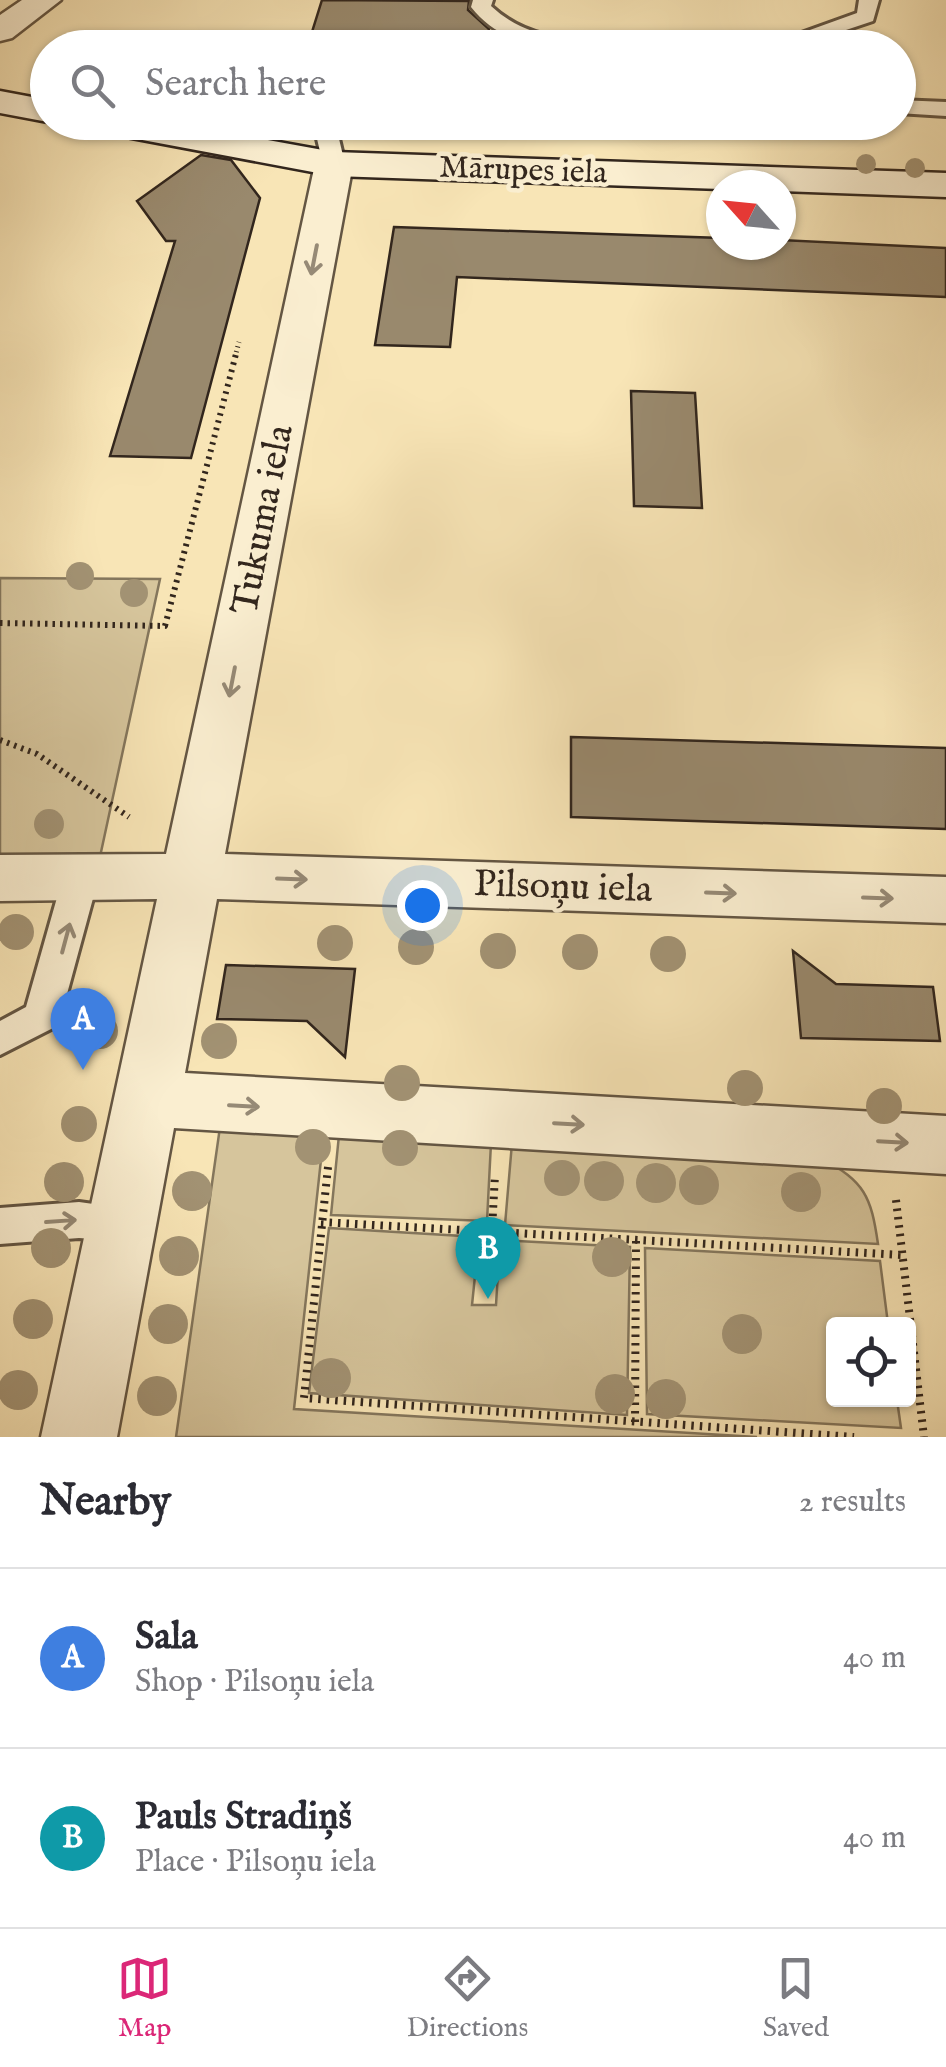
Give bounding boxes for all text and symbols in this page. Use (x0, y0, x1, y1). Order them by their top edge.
search box (30, 30, 916, 140)
icon: search (65, 58, 120, 113)
text: Search here (145, 61, 326, 109)
street label: Mārupes iela (438, 148, 608, 194)
north arrow (706, 170, 796, 260)
one-way arrow (304, 243, 323, 275)
street label: Tukuma iela (222, 420, 306, 619)
one-way arrow (222, 665, 241, 697)
street label: Pilsoņu iela (473, 861, 654, 915)
one-way arrow (275, 870, 307, 889)
your location (397, 880, 448, 931)
one-way arrow (705, 883, 737, 902)
one-way arrow (862, 888, 894, 907)
one-way arrow (57, 923, 76, 954)
pin: A (51, 988, 116, 1070)
one-way arrow (228, 1097, 260, 1116)
one-way arrow (552, 1115, 584, 1134)
one-way arrow (877, 1133, 909, 1152)
one-way arrow (44, 1212, 76, 1231)
pin: B (456, 1216, 520, 1299)
map controls (826, 1317, 916, 1407)
button: locate (826, 1317, 916, 1407)
text: Nearby (40, 1476, 171, 1529)
text: 2 results (799, 1482, 906, 1523)
text: Sala (135, 1614, 198, 1662)
text: A (62, 1638, 83, 1679)
text: 40 m (843, 1638, 906, 1679)
text: Shop · Pilsoņu iela (135, 1662, 374, 1703)
text: Pauls Stradiņš (135, 1794, 352, 1842)
text: B (62, 1818, 83, 1859)
text: 40 m (843, 1818, 906, 1859)
text: Place · Pilsoņu iela (135, 1842, 376, 1883)
tab: Map (117, 1951, 172, 2046)
tab: Directions (406, 1951, 528, 2046)
tab: Saved (763, 1951, 829, 2046)

